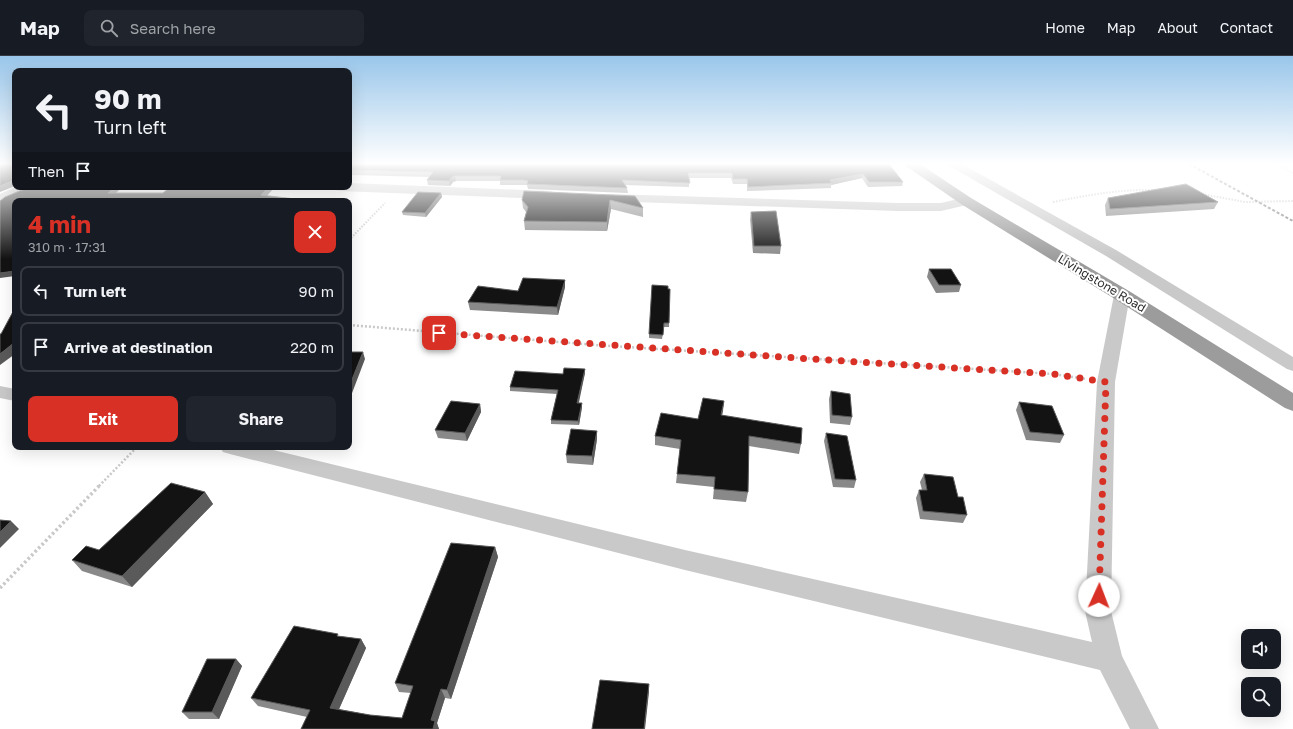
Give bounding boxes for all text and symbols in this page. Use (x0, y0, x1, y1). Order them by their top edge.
search box (84, 10, 364, 46)
text: Map (20, 16, 60, 39)
icon: search (98, 17, 120, 39)
text: Search here (130, 19, 216, 37)
text: Home (1045, 19, 1085, 36)
text: Map (1107, 19, 1135, 36)
text: About (1157, 19, 1198, 36)
text: Contact (1220, 19, 1273, 36)
text: 90 m (94, 82, 161, 115)
icon: left (28, 84, 80, 136)
text: Turn left (94, 116, 167, 138)
icon: arrive (72, 160, 94, 182)
text: Then (28, 162, 64, 180)
text: 4 min (28, 209, 91, 238)
button: close (294, 211, 336, 253)
text: 310 m · 17:31 (28, 239, 106, 255)
street label: Livingstone Road (1055, 251, 1149, 315)
icon: left (30, 280, 52, 302)
text: Turn left (64, 282, 126, 300)
text: 90 m (299, 282, 334, 300)
pin (422, 316, 456, 350)
icon: arrive (428, 322, 450, 344)
icon: arrive (30, 336, 52, 358)
text: Arrive at destination (64, 338, 213, 356)
text: 220 m (290, 338, 334, 356)
button: Exit (28, 396, 178, 442)
button: Share (186, 396, 336, 442)
position arrow (1078, 575, 1120, 617)
map controls (1241, 629, 1281, 717)
button: sound (1241, 629, 1281, 669)
button: search (1241, 677, 1281, 717)

